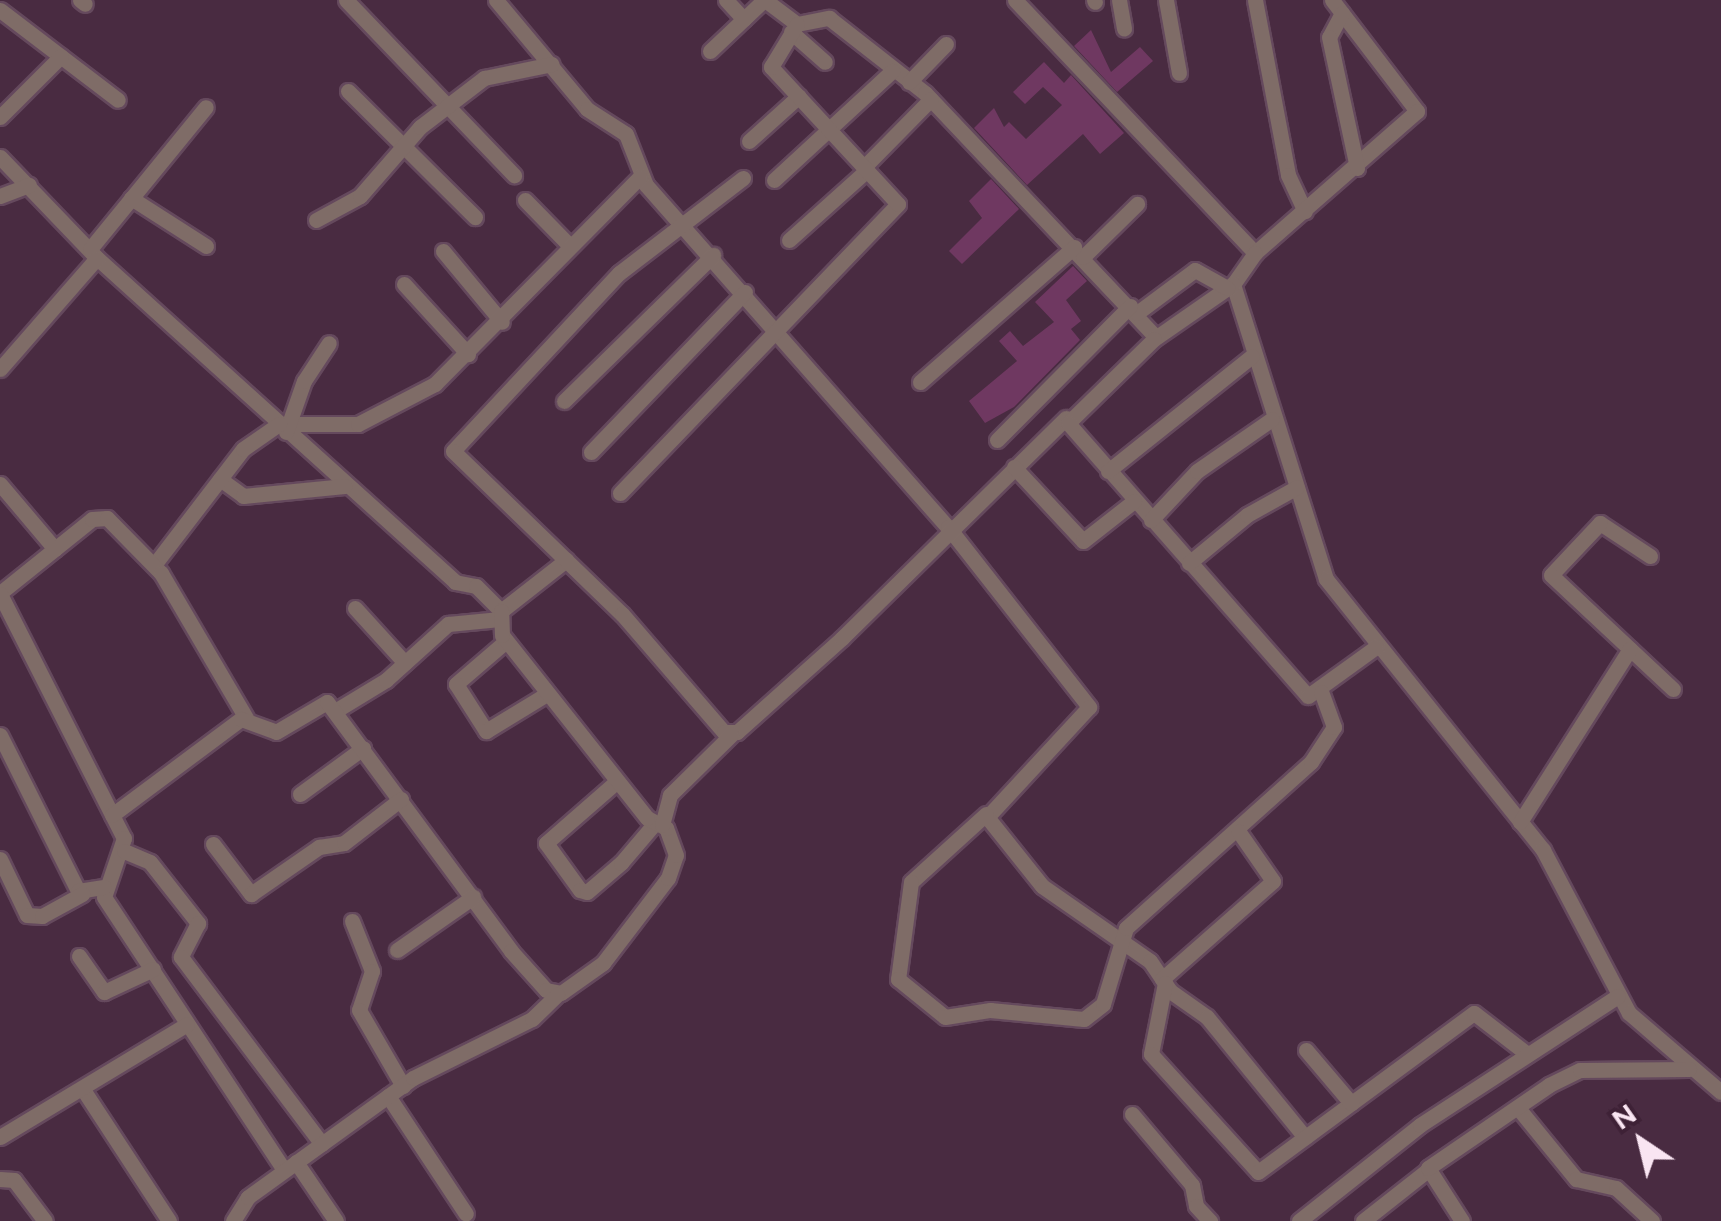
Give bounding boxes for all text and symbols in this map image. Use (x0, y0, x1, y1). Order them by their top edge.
north arrow (1591, 1091, 1691, 1191)
text: N (1605, 1096, 1642, 1137)

